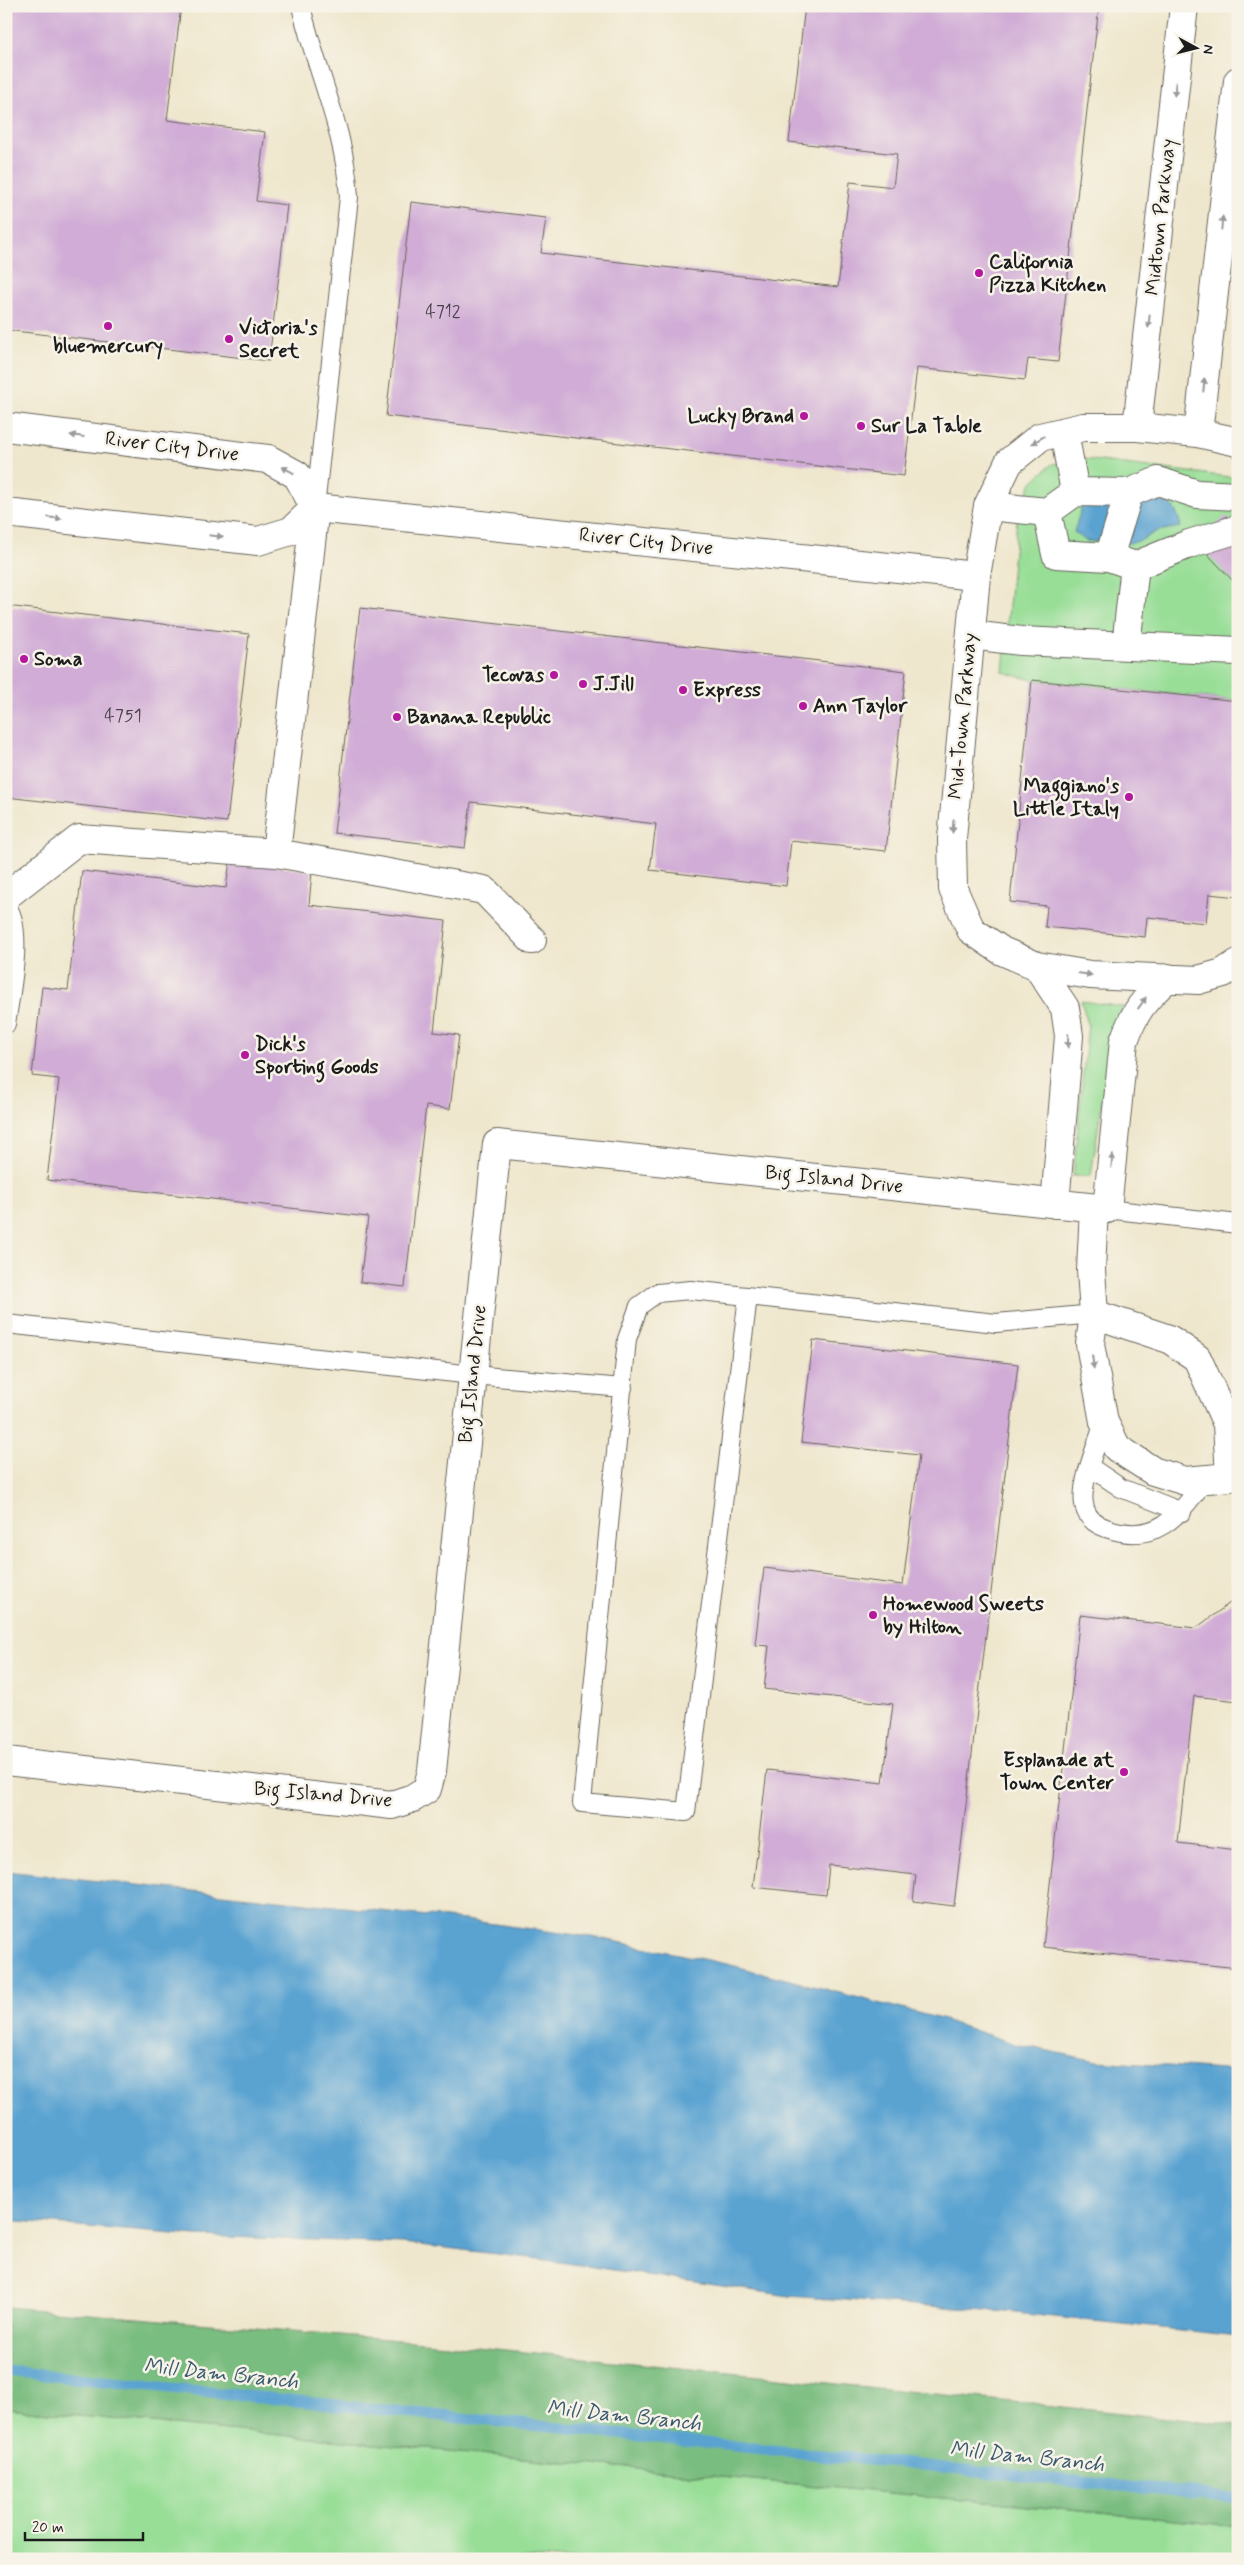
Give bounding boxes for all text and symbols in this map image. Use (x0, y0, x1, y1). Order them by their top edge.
north arrow (1172, 22, 1222, 72)
text: N (1198, 44, 1217, 55)
one-way arrow (1171, 82, 1179, 98)
street label: Midtown Parkway (1139, 137, 1183, 297)
one-way arrow (1218, 215, 1226, 231)
place label: California Pizza Kitchen (989, 249, 1106, 299)
marker: California Pizza Kitchen (973, 267, 985, 279)
house number: 4712 (425, 300, 461, 324)
one-way arrow (1145, 313, 1153, 329)
place label: Victoria's Secret (239, 315, 318, 365)
marker: bluemercury (102, 320, 114, 332)
place label: bluemercury (53, 333, 163, 360)
marker: Victoria's Secret (223, 333, 235, 345)
one-way arrow (1200, 376, 1208, 392)
place label: Lucky Brand (687, 403, 794, 430)
marker: Lucky Brand (798, 410, 810, 422)
place label: Sur La Table (871, 413, 982, 440)
marker: Sur La Table (855, 420, 867, 432)
street label: River City Drive (104, 425, 240, 469)
one-way arrow (69, 432, 85, 440)
one-way arrow (1032, 436, 1045, 445)
one-way arrow (280, 466, 295, 474)
one-way arrow (47, 514, 63, 522)
street label: River City Drive (578, 522, 714, 562)
one-way arrow (209, 532, 225, 540)
street label: Mid-Town Parkway (942, 632, 984, 800)
place label: Soma (34, 646, 83, 673)
marker: Soma (18, 653, 30, 665)
place label: Tecovas (482, 662, 544, 689)
marker: Tecovas (548, 669, 560, 681)
place label: J.Jill (593, 671, 634, 698)
place label: Express (693, 677, 761, 704)
marker: J.Jill (577, 678, 589, 690)
marker: Express (677, 684, 689, 696)
place label: Ann Taylor (813, 693, 908, 720)
marker: Ann Taylor (797, 700, 809, 712)
house number: 4751 (104, 704, 142, 728)
place label: Banana Republic (407, 704, 551, 731)
marker: Banana Republic (391, 711, 403, 723)
place label: Maggiano's Little Italy (1013, 773, 1119, 823)
marker: Maggiano's Little Italy (1123, 791, 1135, 803)
one-way arrow (949, 818, 957, 834)
one-way arrow (1078, 970, 1094, 978)
one-way arrow (1137, 997, 1147, 1010)
place label: Dick's Sporting Goods (255, 1031, 379, 1083)
one-way arrow (1064, 1033, 1072, 1049)
marker: Dick's Sporting Goods (239, 1049, 251, 1061)
one-way arrow (1108, 1152, 1116, 1168)
street label: Big Island Drive (763, 1159, 904, 1203)
street label: Big Island Drive (452, 1304, 496, 1445)
one-way arrow (1089, 1355, 1097, 1371)
place label: Homewood Sweets by Hilton (883, 1591, 1044, 1641)
marker: Homewood Sweets by Hilton (867, 1609, 879, 1621)
place label: Esplanade at Town Center (1000, 1747, 1115, 1797)
marker: Esplanade at Town Center (1118, 1766, 1130, 1778)
street label: Big Island Drive (252, 1776, 393, 1816)
water label: Mill Dam Branch (142, 2352, 300, 2396)
water label: Mill Dam Branch (545, 2394, 703, 2438)
water label: Mill Dam Branch (948, 2435, 1106, 2479)
scale bar (25, 2510, 142, 2542)
text: 20 m (32, 2518, 64, 2538)

